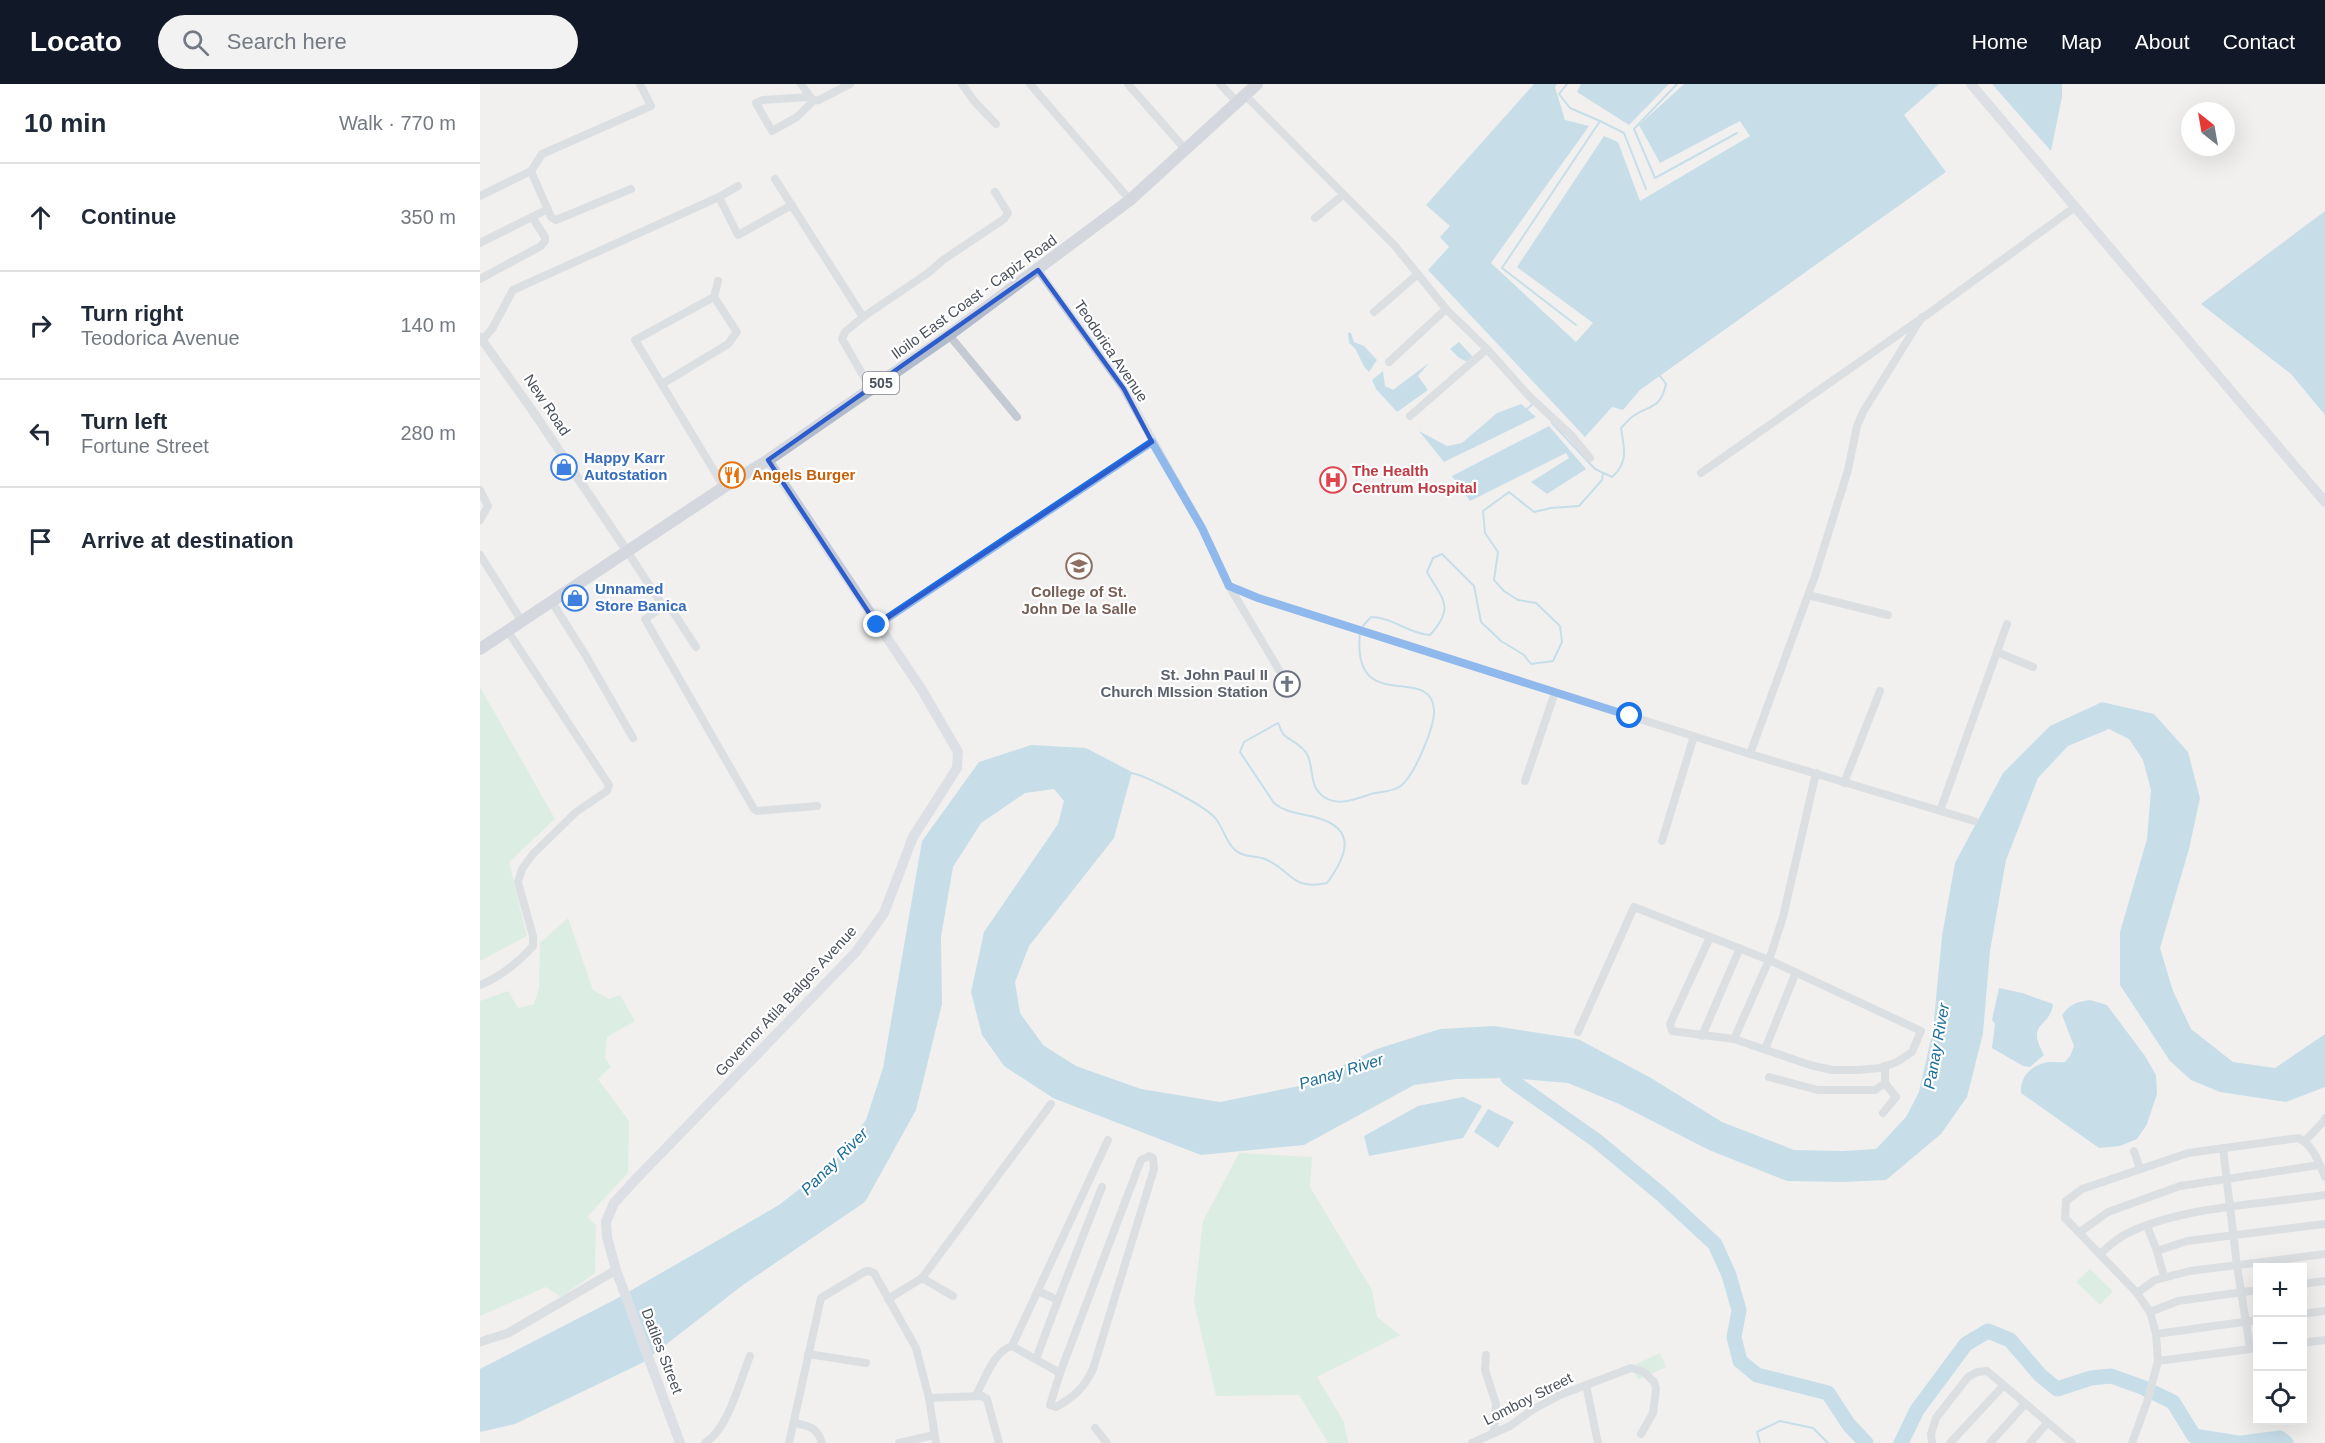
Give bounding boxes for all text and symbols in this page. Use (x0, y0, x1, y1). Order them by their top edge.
search box (158, 15, 578, 69)
text: Locato (30, 26, 122, 57)
icon: search (179, 26, 212, 59)
text: Search here (227, 29, 347, 54)
text: Home (1972, 30, 2028, 53)
text: Map (2061, 30, 2102, 53)
text: About (2135, 30, 2190, 53)
text: Contact (2223, 30, 2295, 53)
north arrow (2181, 102, 2235, 156)
text: 10 min (24, 108, 106, 138)
text: Walk · 770 m (339, 112, 456, 134)
icon: ahead (24, 201, 57, 234)
text: Continue (81, 204, 176, 229)
text: 350 m (400, 206, 456, 228)
street label: Iloilo East Coast - Capiz Road (888, 231, 1060, 362)
street label: Teodorica Avenue (1071, 297, 1152, 405)
text: Turn right (81, 301, 183, 326)
icon: right (24, 309, 57, 342)
text: 140 m (400, 314, 456, 336)
text: Teodorica Avenue (81, 327, 240, 349)
street label: New Road (521, 371, 574, 439)
road number: 505 (863, 372, 899, 394)
text: Turn left (81, 409, 167, 434)
icon: left (24, 417, 57, 450)
text: 280 m (400, 422, 456, 444)
text: Fortune Street (81, 435, 209, 457)
place label: Happy Karr Autostation (584, 449, 667, 483)
shop icon: Happy Karr Autostation (549, 452, 579, 482)
restaurant icon: Angels Burger (717, 460, 747, 490)
place label: The Health Centrum Hospital (1352, 462, 1477, 496)
hospital icon: The Health Centrum Hospital (1318, 465, 1348, 495)
place label: Angels Burger (752, 466, 856, 483)
icon: arrive (24, 525, 57, 558)
text: Arrive at destination (81, 528, 294, 553)
school or university icon: College of St. John De la Salle (1064, 551, 1094, 581)
place label: Unnamed Store Banica (595, 580, 687, 614)
shop icon: Unnamed Store Banica (560, 583, 590, 613)
place label: College of St. John De la Salle (1021, 583, 1137, 617)
route end (863, 611, 889, 637)
place label: St. John Paul II Church MIssion Station (1100, 666, 1268, 700)
church icon: St. John Paul II Church MIssion Station (1272, 669, 1302, 699)
route start (1616, 702, 1642, 728)
street label: Governor Atila Balgos Avenue (712, 922, 860, 1079)
water label: Panay River (1921, 1001, 1953, 1090)
water label: Panay River (1297, 1050, 1386, 1092)
water label: Panay River (798, 1124, 872, 1198)
map controls (2253, 1263, 2307, 1425)
button: + (2253, 1263, 2307, 1317)
street label: Datiles Street (638, 1306, 687, 1397)
button: − (2253, 1317, 2307, 1371)
street label: Lomboy Street (1480, 1368, 1576, 1428)
button: locate (2253, 1371, 2307, 1425)

